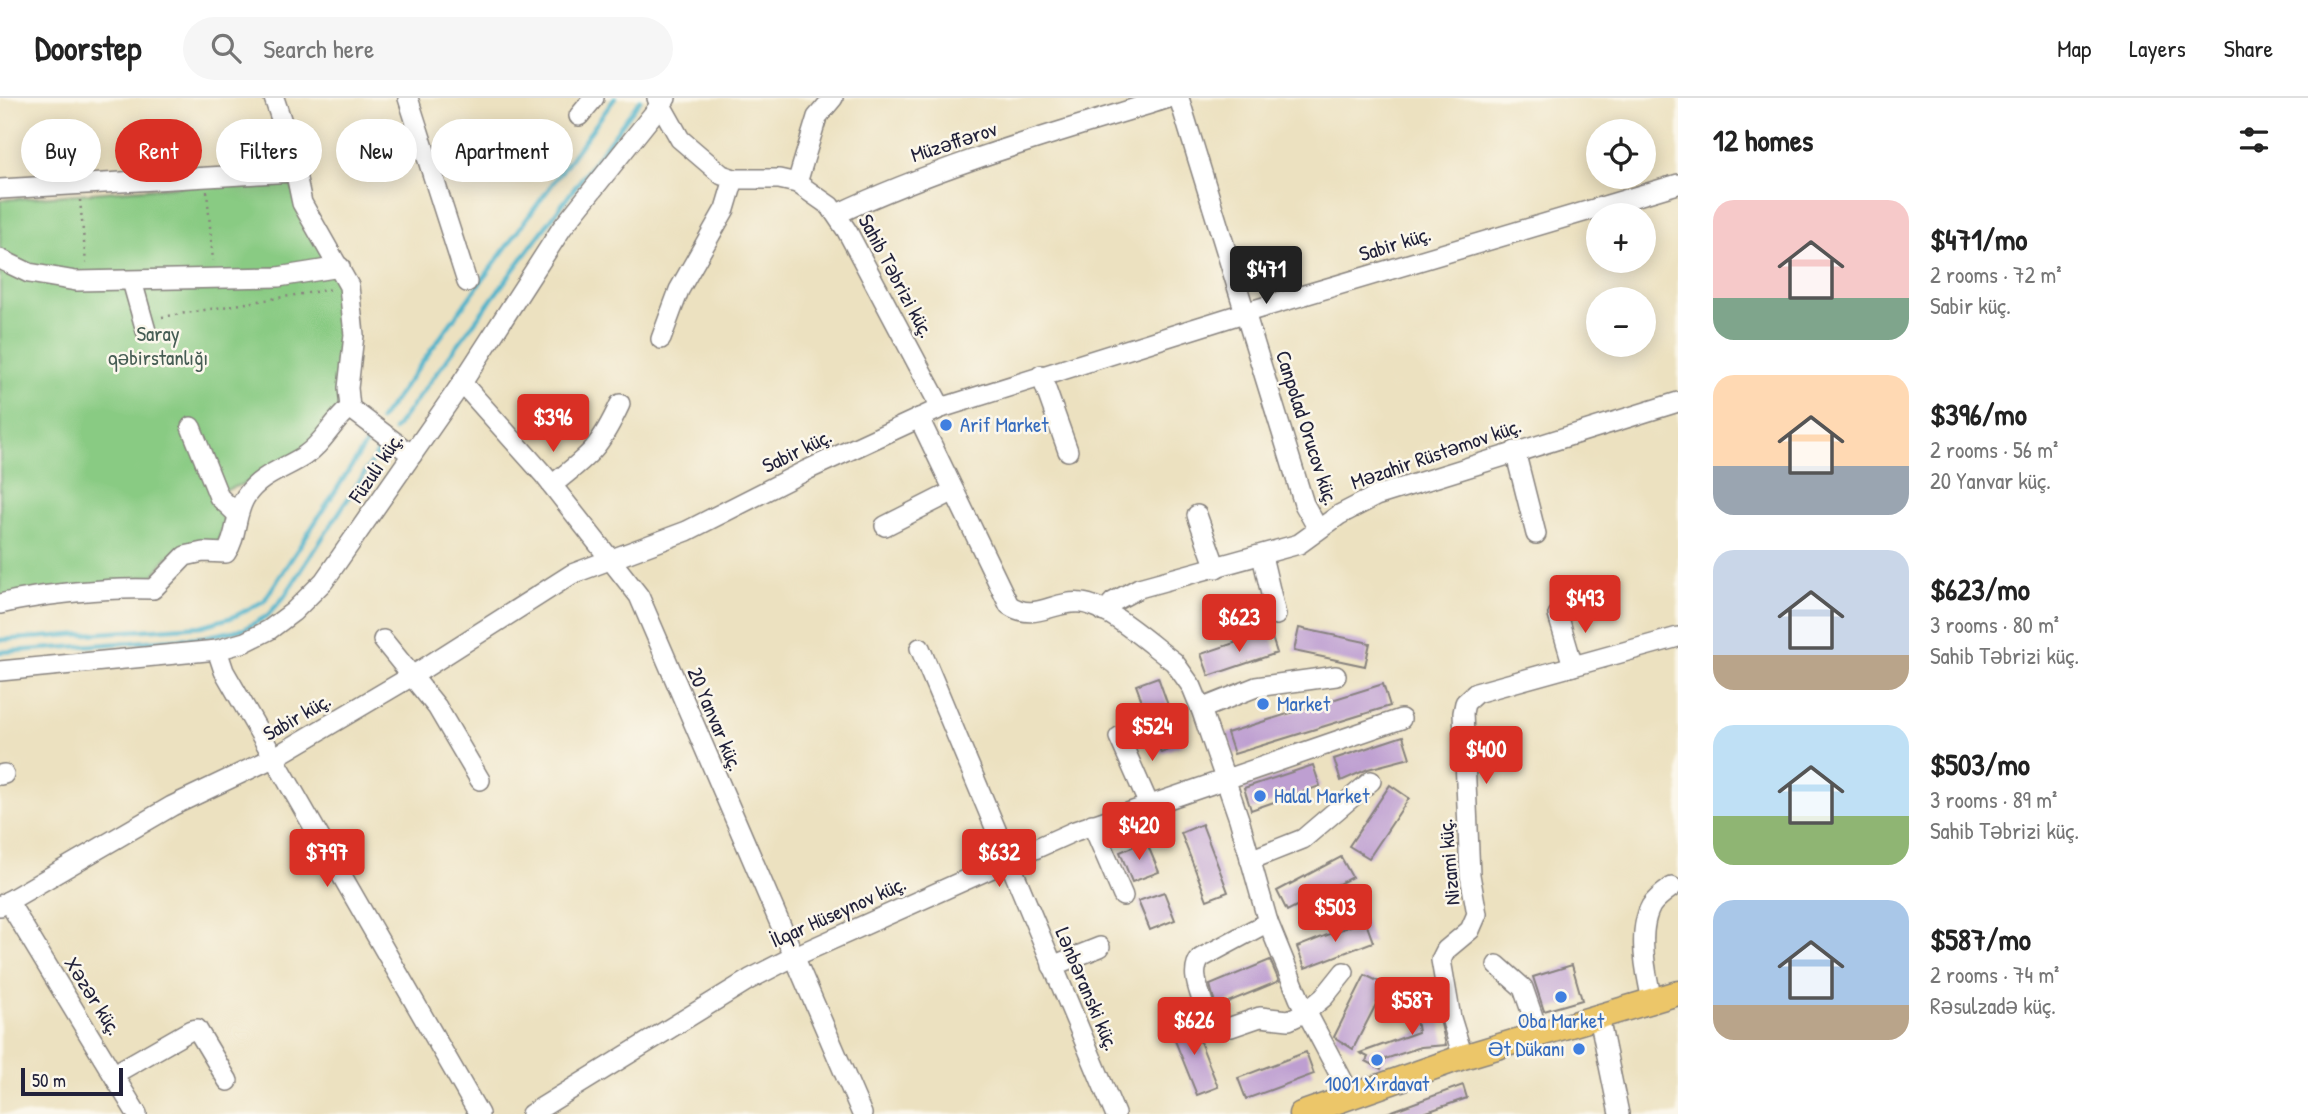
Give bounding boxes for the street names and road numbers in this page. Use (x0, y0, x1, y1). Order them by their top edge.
street label: Müzəffərov (907, 114, 1001, 169)
street label: Sahib Təbrizi küç. (852, 209, 941, 343)
street label: Sabir küç. (1355, 219, 1434, 268)
street label: Canpolad Orucov küç. (1269, 347, 1346, 509)
street label: Məzahir Rüstəmov küç. (1347, 411, 1525, 496)
street label: Sabir küç. (757, 421, 836, 480)
street label: Füzuli küç. (341, 427, 410, 509)
street label: 20 Yanvar küç. (681, 662, 750, 775)
street label: Sabir küç. (257, 686, 336, 748)
street label: Nizami küç. (1430, 818, 1467, 906)
street label: İlqar Hüseynov küç. (765, 869, 910, 954)
street label: Lənbəranski küç. (1048, 923, 1126, 1055)
street label: Xəzər küç. (58, 951, 129, 1041)

